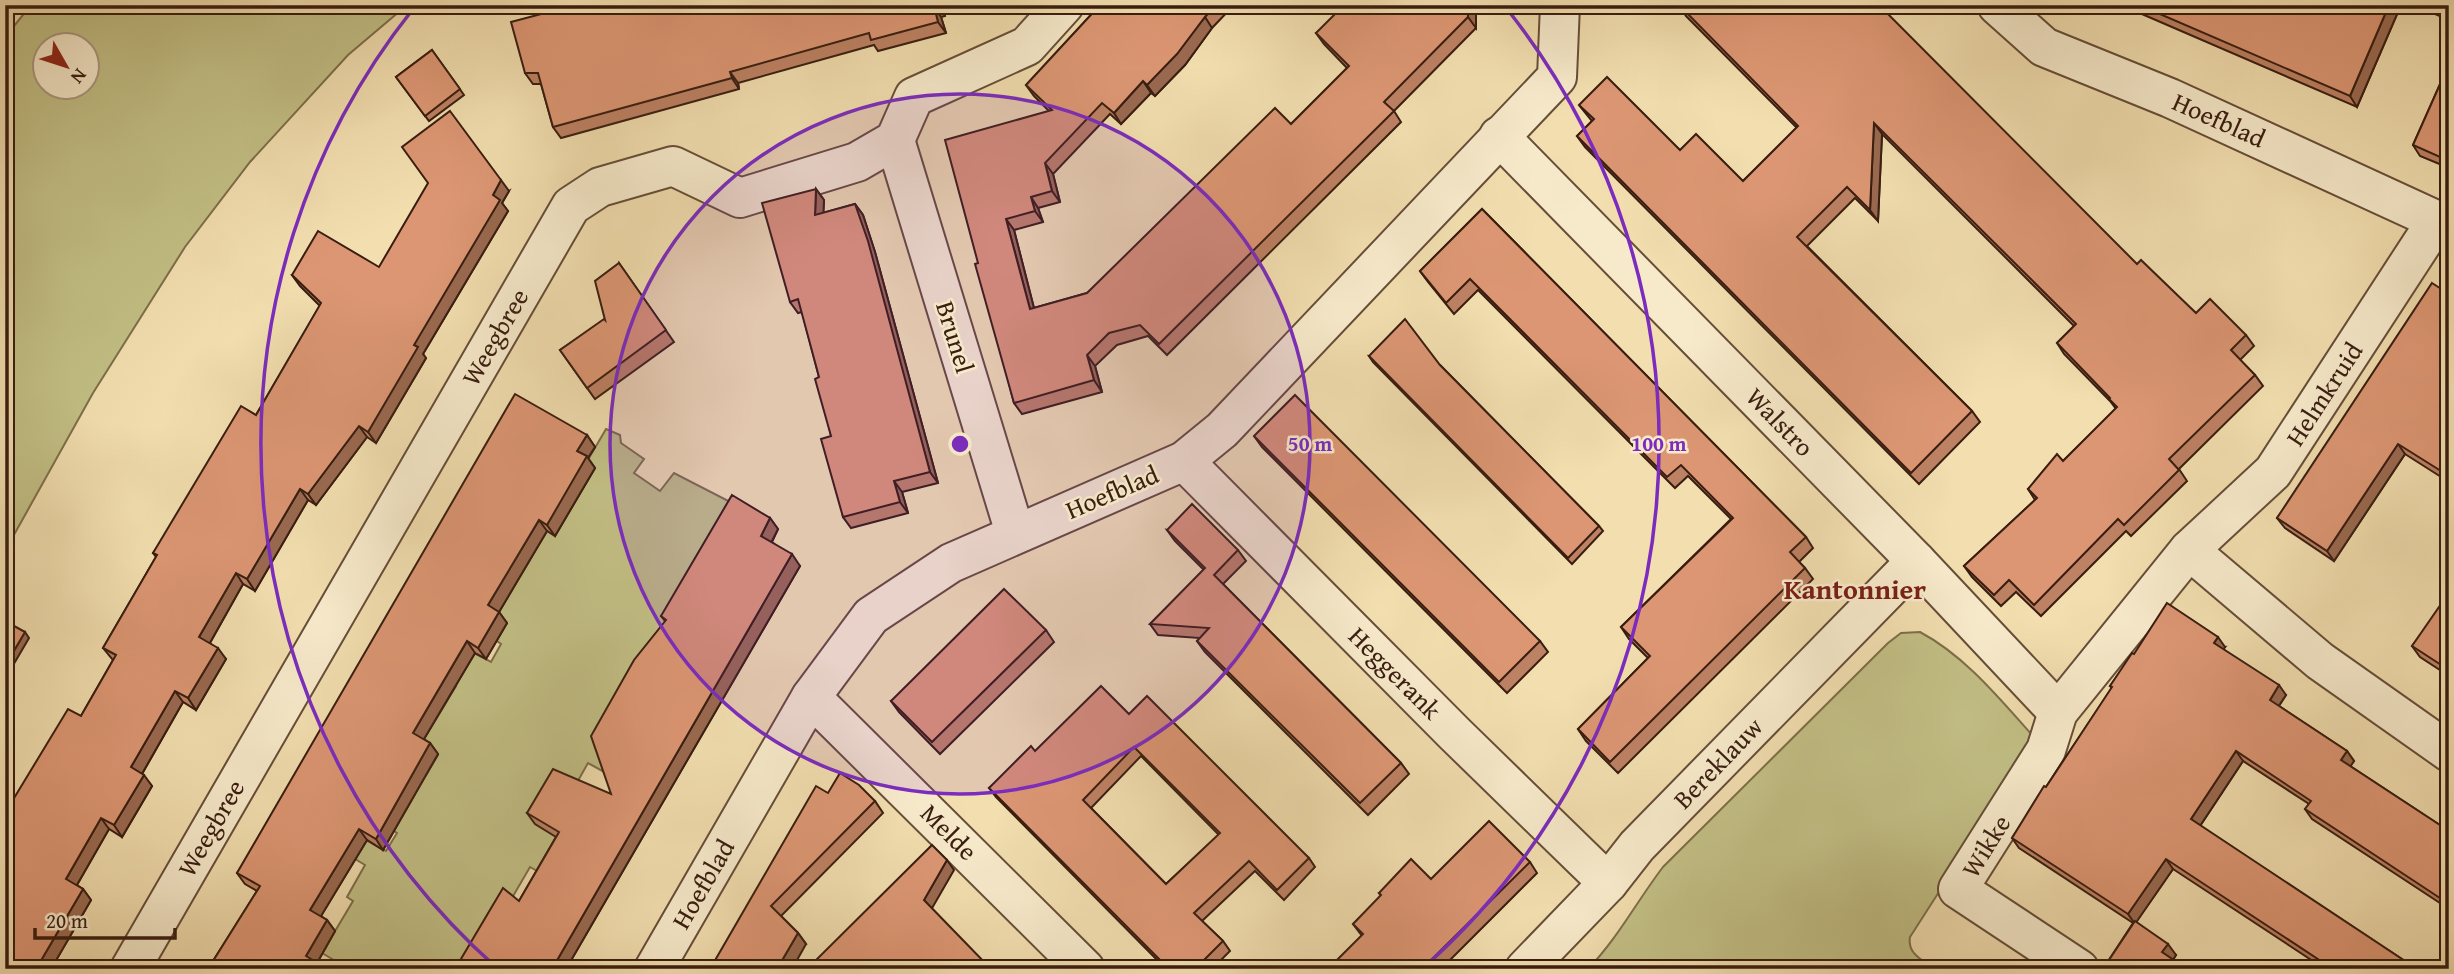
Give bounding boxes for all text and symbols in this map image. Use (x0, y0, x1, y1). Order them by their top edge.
north arrow (32, 32, 102, 102)
text: N (64, 63, 94, 91)
street label: Hoefblad (2167, 82, 2272, 157)
street label: Weegbree (451, 281, 538, 393)
street label: Brunel (926, 296, 985, 378)
street label: Helmkruid (2275, 334, 2372, 453)
street label: Walstro (1737, 378, 1823, 465)
text: 50 m (1288, 428, 1332, 459)
text: 100 m (1631, 428, 1687, 459)
centre of rings (948, 432, 972, 456)
street label: Hoefblad (1059, 454, 1165, 529)
district label: Kantonnier (1784, 568, 1926, 609)
street label: Heggerank (1340, 617, 1451, 729)
street label: Bereklauw (1664, 707, 1772, 817)
street label: Weegbree (167, 772, 254, 884)
street label: Melde (912, 794, 987, 869)
street label: Wikke (1951, 807, 2020, 885)
street label: Hoefblad (661, 831, 744, 936)
scale bar (35, 897, 175, 941)
text: 20 m (46, 905, 88, 936)

